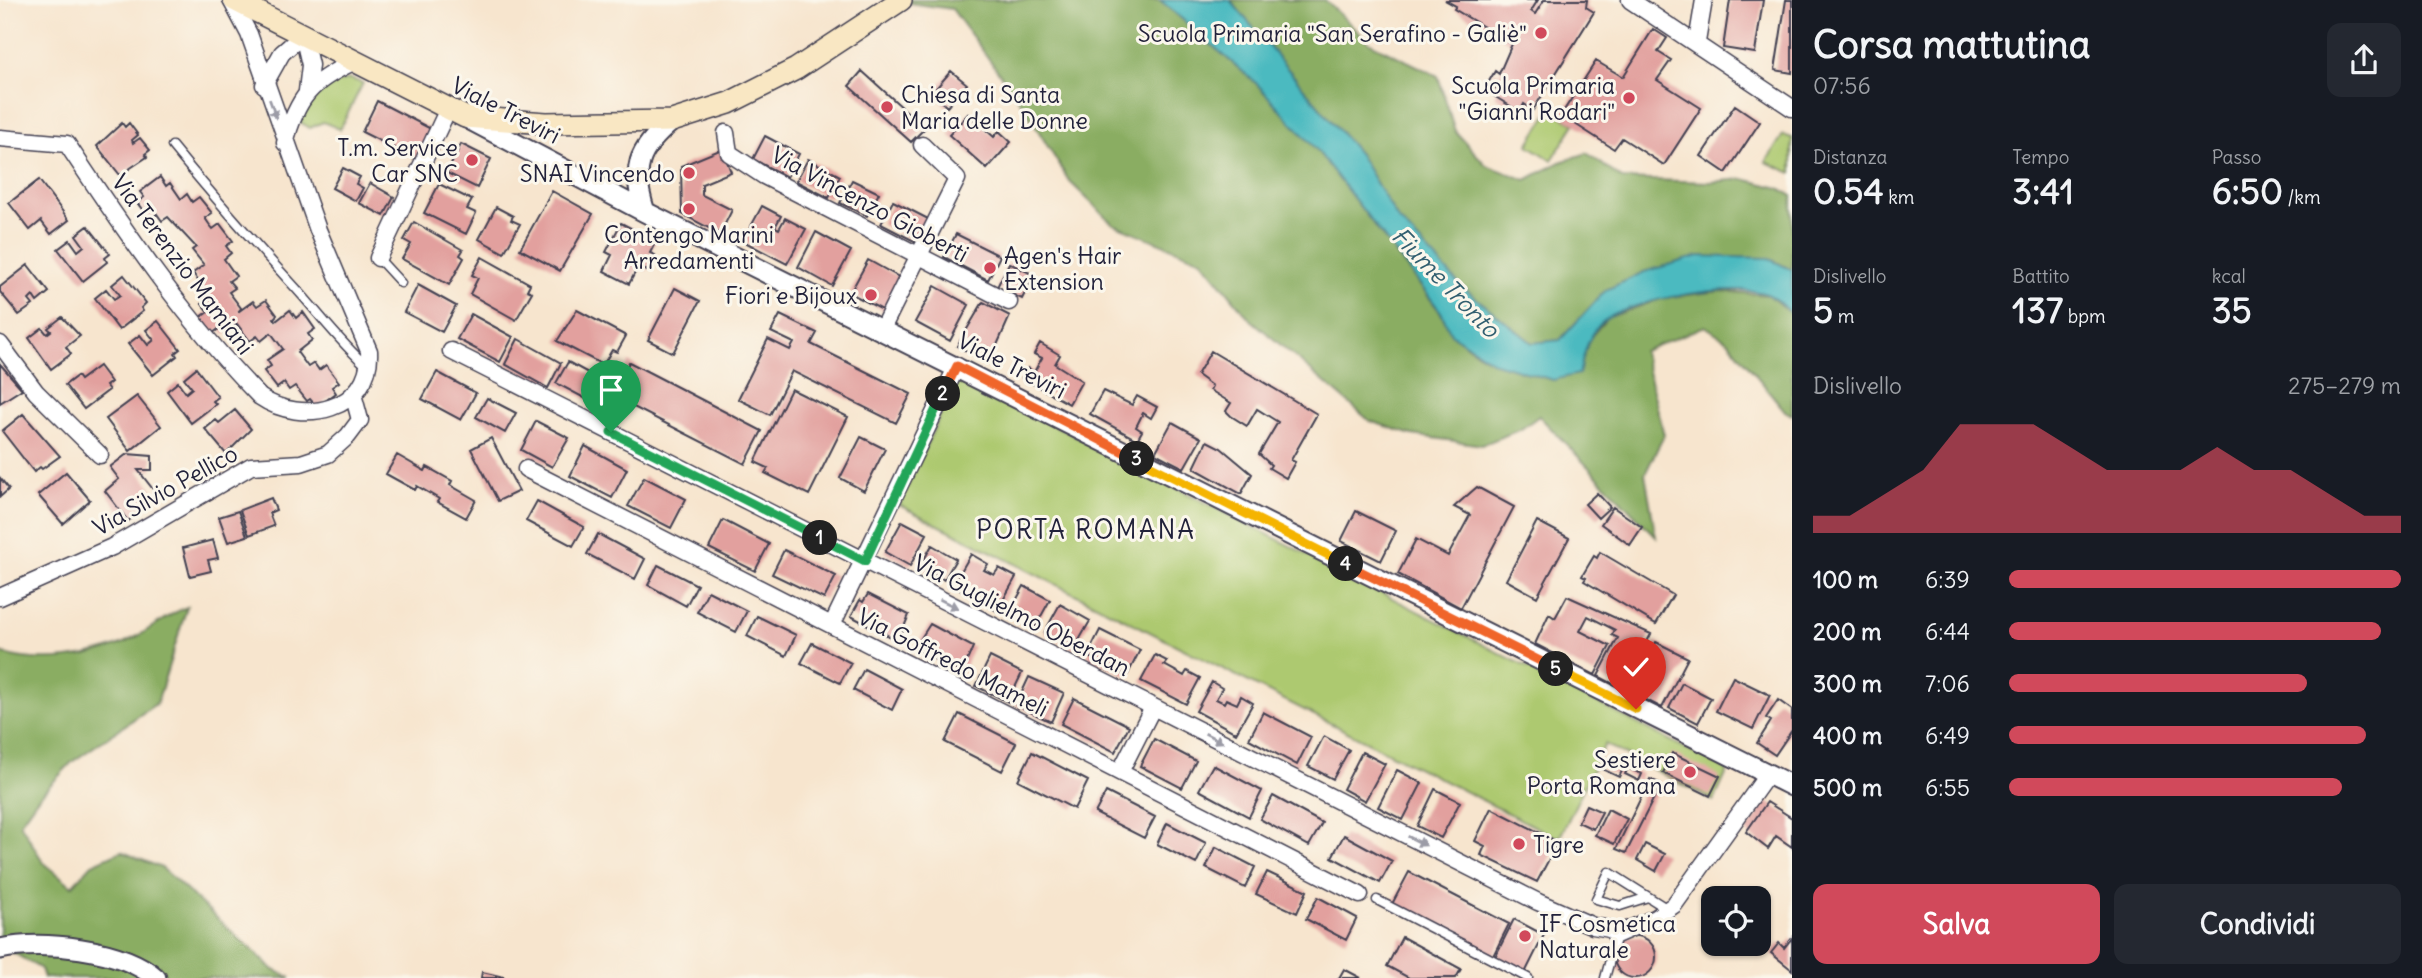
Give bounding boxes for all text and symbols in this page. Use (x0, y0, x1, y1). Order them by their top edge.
place label: Scuola Primaria "San Serafino - Galiè" (1138, 19, 1527, 48)
text: Corsa mattutina (1813, 21, 2090, 68)
button: share (2327, 23, 2401, 97)
marker: Scuola Primaria "San Serafino - Galiè" (1533, 25, 1549, 41)
street label: Viale Treviri (447, 70, 565, 150)
place label: Scuola Primaria "Gianni Rodari" (1451, 71, 1615, 126)
text: 07:56 (1813, 71, 1871, 100)
place label: Chiesa di Santa Maria delle Donne (901, 80, 1088, 135)
marker: Scuola Primaria "Gianni Rodari" (1621, 90, 1637, 106)
one-way arrow (268, 98, 279, 119)
marker: Chiesa di Santa Maria delle Donne (879, 99, 895, 115)
place label: T.m. Service Car SNC (337, 133, 458, 188)
street label: Via Vincenzo Gioberti (766, 140, 974, 268)
text: Distanza (1813, 145, 1887, 169)
text: Tempo (2012, 145, 2069, 169)
text: Passo (2212, 145, 2261, 169)
marker: T.m. Service Car SNC (464, 152, 480, 168)
place label: SNAI Vincendo (520, 159, 675, 188)
marker: SNAI Vincendo (681, 165, 697, 181)
street label: Via Terenzio Mamiani (106, 168, 260, 360)
text: 0.54 (1813, 169, 1884, 213)
text: 3:41 (2012, 169, 2074, 213)
text: 6:50 (2212, 169, 2283, 213)
text: km (1884, 185, 1915, 209)
text: /km (2283, 185, 2321, 209)
marker: Contengo Marini Arredamenti (681, 201, 697, 217)
place label: Contengo Marini Arredamenti (604, 220, 774, 275)
water label: Fiume Tronto (1386, 221, 1507, 345)
place label: Agen's Hair Extension (1004, 241, 1122, 296)
marker: Agen's Hair Extension (982, 260, 998, 276)
text: Dislivello (1813, 264, 1887, 288)
text: Battito (2012, 264, 2070, 288)
text: kcal (2212, 264, 2246, 288)
place label: Fiori e Bijoux (725, 281, 857, 310)
marker: Fiori e Bijoux (863, 287, 879, 303)
text: 5 (1813, 288, 1833, 332)
text: 137 (2012, 288, 2063, 332)
text: 35 (2212, 288, 2252, 332)
text: m (1833, 304, 1854, 328)
text: bpm (2063, 304, 2106, 328)
street label: Viale Treviri (953, 325, 1071, 405)
pin (581, 360, 641, 432)
icon: arrive (592, 371, 630, 409)
text: Dislivello (1813, 371, 1902, 400)
text: 275–279 m (2288, 371, 2401, 400)
pin: 2 (926, 376, 960, 412)
text: 2 (937, 381, 948, 405)
street label: Via Silvio Pellico (87, 438, 243, 542)
pin: 3 (1120, 442, 1154, 476)
text: 3 (1131, 446, 1142, 470)
district label: PORTA ROMANA (976, 513, 1196, 546)
pin: 1 (802, 520, 838, 556)
text: 1 (816, 525, 823, 549)
pin: 4 (1328, 546, 1364, 582)
street label: Via Guglielmo Oberdan (909, 548, 1135, 682)
text: 4 (1340, 551, 1351, 575)
text: 100 m (1813, 565, 1878, 594)
text: 6:39 (1925, 565, 1970, 594)
one-way arrow (939, 598, 959, 609)
street label: Via Goffredo Mameli (853, 601, 1053, 723)
text: 200 m (1813, 617, 1882, 646)
text: 6:44 (1925, 617, 1970, 646)
pin (1606, 637, 1666, 709)
icon: check (1617, 648, 1655, 686)
pin: 5 (1538, 652, 1574, 686)
text: 5 (1550, 656, 1561, 680)
text: 300 m (1813, 669, 1882, 698)
text: 7:06 (1925, 669, 1970, 698)
text: 400 m (1813, 721, 1882, 750)
text: 6:49 (1925, 721, 1970, 750)
one-way arrow (1204, 732, 1224, 744)
place label: Sestiere Porta Romana (1527, 745, 1676, 800)
marker: Sestiere Porta Romana (1682, 764, 1698, 780)
text: 500 m (1813, 773, 1882, 802)
text: 6:55 (1925, 773, 1970, 802)
place label: Tigre (1533, 830, 1584, 859)
one-way arrow (1407, 835, 1427, 846)
marker: Tigre (1511, 836, 1527, 852)
button: Salva (1813, 884, 2100, 964)
button: Condividi (2114, 884, 2401, 964)
map controls (1701, 886, 1771, 956)
button: locate (1701, 886, 1771, 956)
place label: IF Cosmetica Naturale (1539, 909, 1676, 964)
marker: IF Cosmetica Naturale (1517, 928, 1533, 944)

